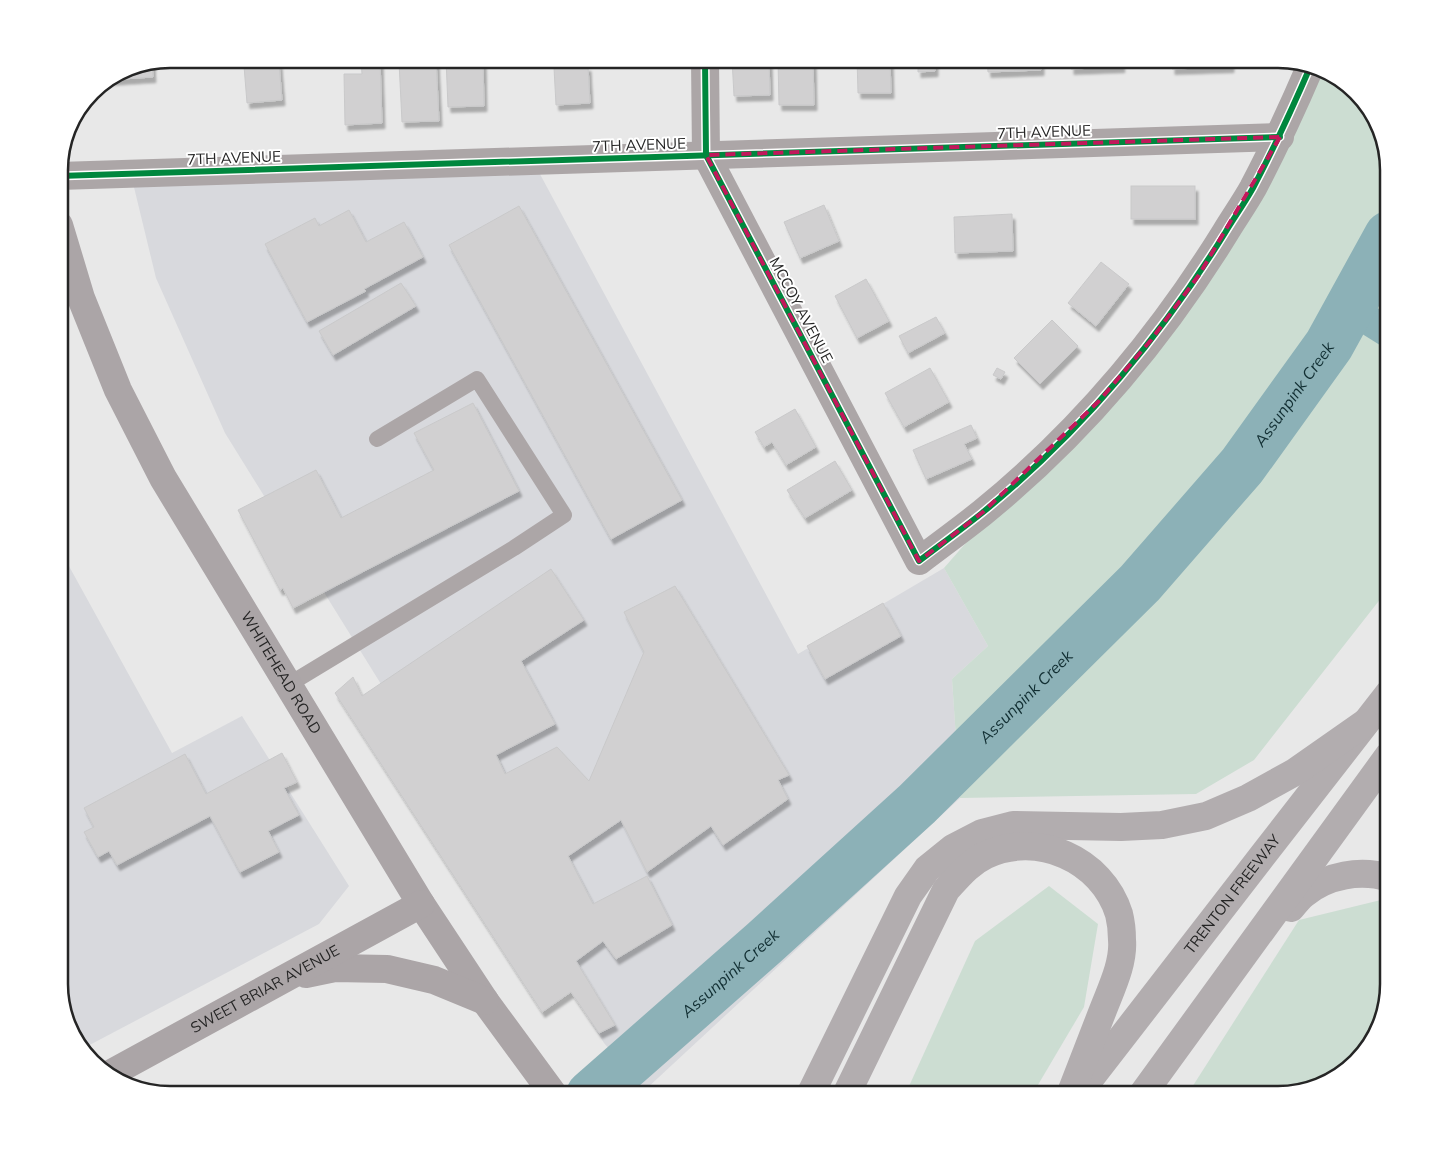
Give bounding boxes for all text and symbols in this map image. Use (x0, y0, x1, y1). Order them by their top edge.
street label: 7TH AVENUE (997, 120, 1091, 143)
street label: 7TH AVENUE (592, 133, 686, 156)
street label: 7TH AVENUE (187, 146, 281, 169)
street label: MCCOY AVENUE (766, 254, 837, 366)
water label: Assunpink Creek (1249, 337, 1339, 451)
street label: WHITEHEAD ROAD (237, 608, 326, 737)
water label: Assunpink Creek (974, 645, 1077, 748)
street label: TRENTON FREEWAY (1180, 830, 1285, 958)
water label: Assunpink Creek (676, 924, 784, 1022)
street label: SWEET BRIAR AVENUE (187, 940, 343, 1037)

